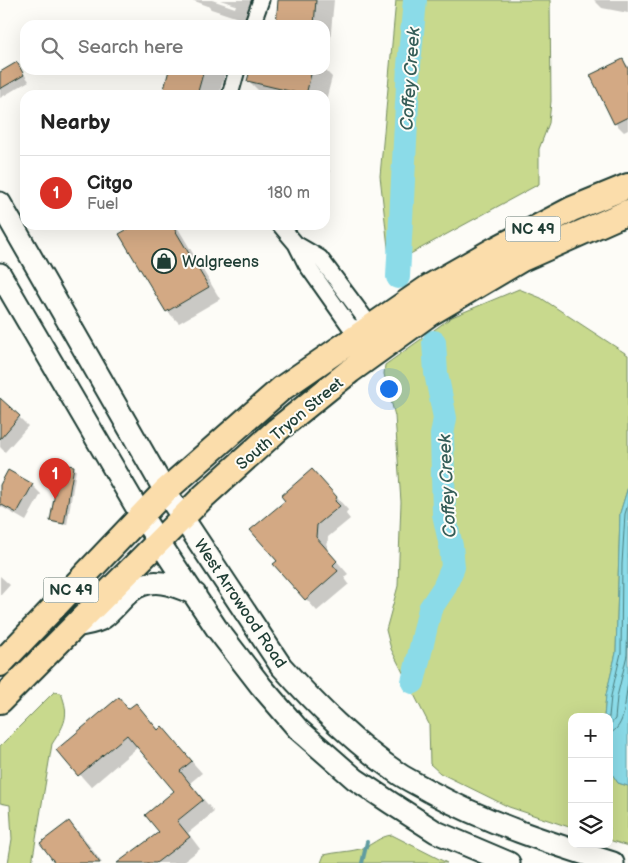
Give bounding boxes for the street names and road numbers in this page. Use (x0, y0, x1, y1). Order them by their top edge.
road number: NC 49 (506, 216, 560, 242)
street label: South Tryon Street (233, 374, 347, 474)
street label: West Arrowood Road (190, 536, 290, 672)
road number: NC 49 (44, 578, 98, 602)

